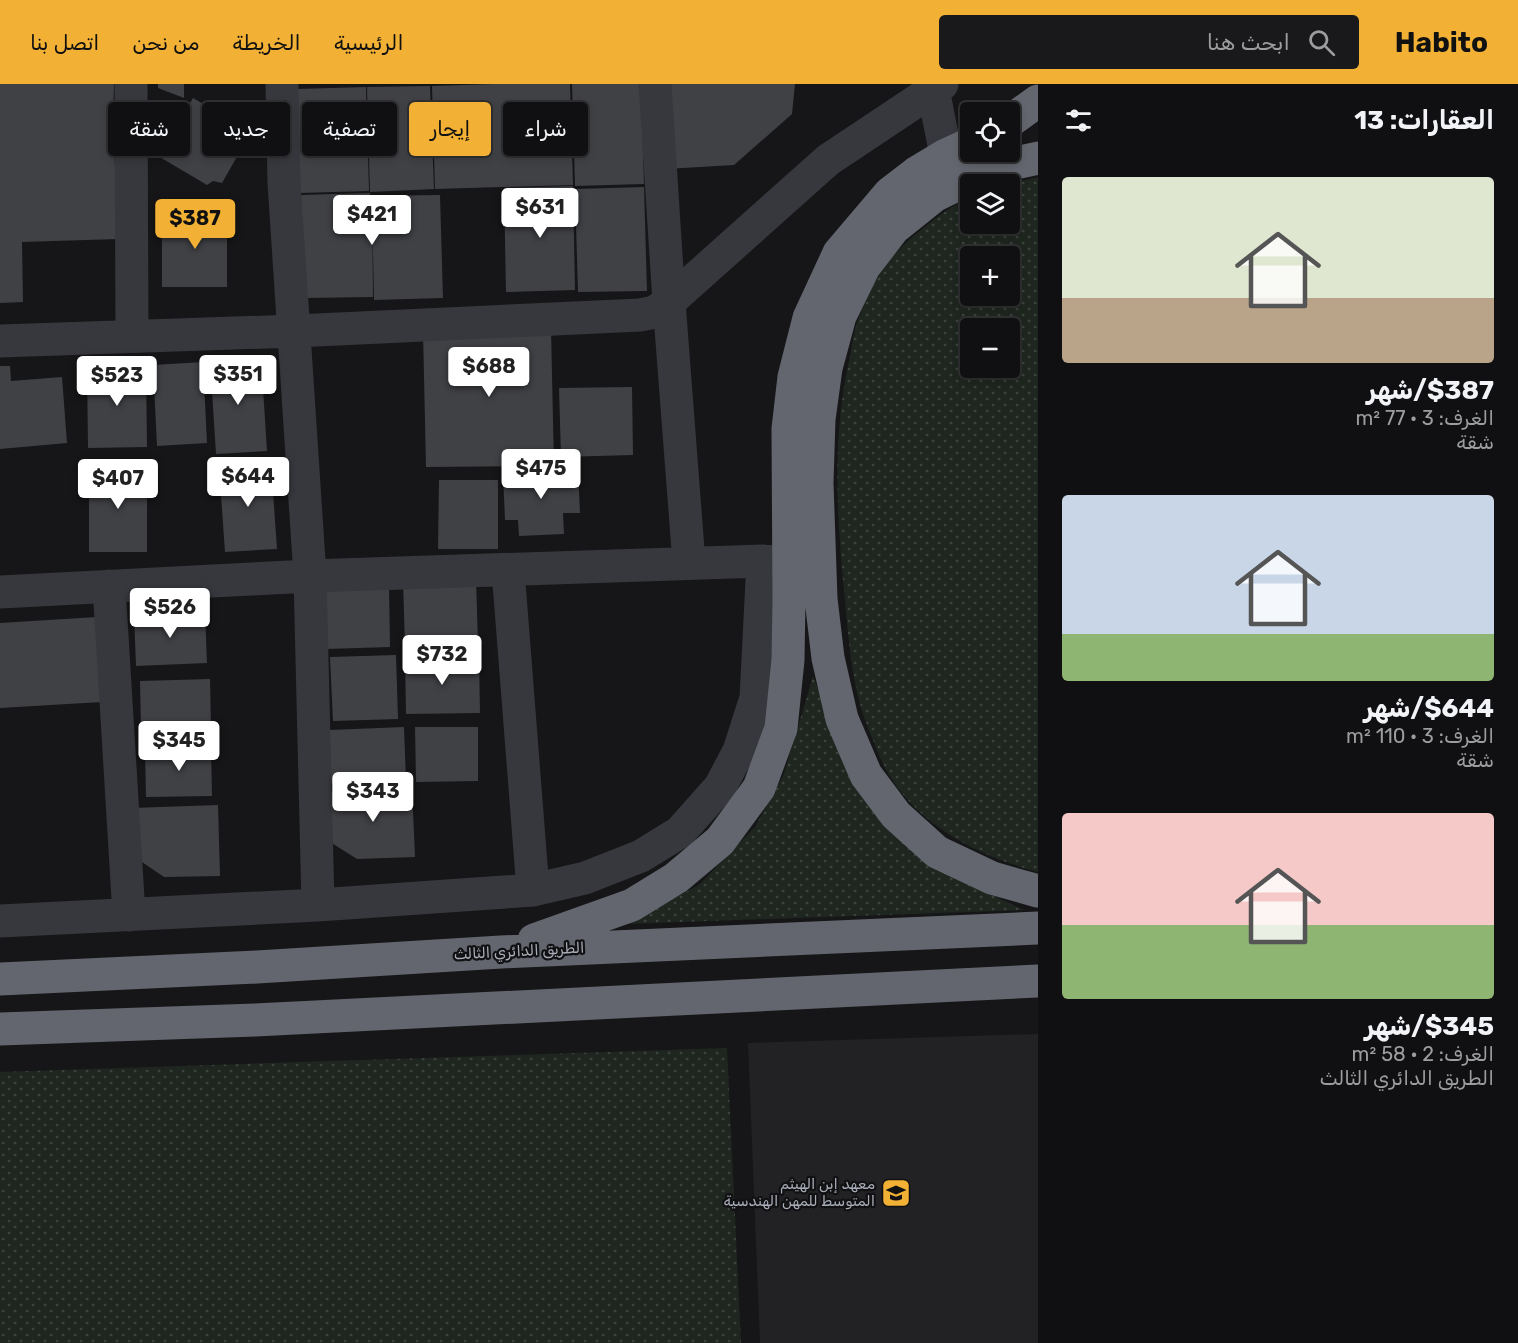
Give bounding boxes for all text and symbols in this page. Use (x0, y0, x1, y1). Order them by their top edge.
search box (939, 15, 1359, 69)
icon: search (1305, 26, 1338, 59)
text: Habito (1395, 26, 1488, 59)
text: ابحث هنا (1207, 29, 1290, 56)
text: اتصل بنا (30, 30, 99, 55)
text: من نحن (132, 30, 199, 55)
text: الخريطة (232, 30, 301, 55)
text: الرئيسية (334, 30, 404, 55)
chip: شقة (108, 102, 190, 156)
chip: جديد (202, 102, 290, 156)
chip: تصفية (302, 102, 397, 156)
chip: إيجار (409, 102, 491, 156)
chip: شراء (503, 102, 588, 156)
map controls (960, 102, 1020, 378)
button: locate (960, 102, 1020, 162)
icon: filters (1062, 104, 1095, 137)
text: العقارات: 13 (1354, 105, 1494, 136)
button: layers (960, 174, 1020, 234)
pin: $631 (504, 188, 576, 239)
pin: $421 (336, 195, 408, 246)
text: $631 (515, 195, 565, 219)
pin: $387 (159, 199, 231, 250)
text: $421 (347, 202, 397, 226)
text: $387 (169, 206, 221, 230)
icon: home (1224, 216, 1332, 324)
button: + (960, 246, 1020, 306)
button: − (960, 318, 1020, 378)
pin: $688 (453, 347, 525, 398)
text: $688 (462, 354, 516, 378)
pin: $351 (202, 355, 274, 406)
pin: $523 (81, 356, 153, 407)
text: $351 (213, 362, 263, 386)
text: $523 (91, 363, 143, 387)
text: $387/شهر (1367, 375, 1494, 406)
text: الغرف: 3 · 77 m² (1355, 406, 1494, 430)
text: شقة (1456, 430, 1494, 454)
pin: $475 (505, 449, 577, 500)
text: $475 (516, 456, 566, 480)
pin: $644 (212, 457, 284, 508)
pin: $407 (82, 459, 154, 510)
text: $644 (221, 464, 275, 488)
text: $407 (92, 466, 144, 490)
icon: home (1224, 534, 1332, 642)
pin: $526 (134, 588, 206, 639)
text: $526 (144, 595, 196, 619)
pin: $732 (406, 635, 478, 686)
text: $732 (417, 642, 468, 666)
text: $644/شهر (1364, 693, 1494, 724)
pin: $345 (143, 721, 215, 772)
text: الغرف: 3 · 110 m² (1346, 724, 1494, 748)
text: $345 (152, 728, 206, 752)
text: شقة (1456, 748, 1494, 772)
pin: $343 (337, 772, 409, 823)
text: $343 (346, 779, 400, 803)
icon: home (1224, 852, 1332, 960)
street label: الطريق الدائري الثالث (453, 939, 585, 964)
text: $345/شهر (1364, 1011, 1494, 1042)
text: الغرف: 2 · 58 m² (1352, 1042, 1494, 1066)
text: الطريق الدائري الثالث (1320, 1066, 1494, 1090)
place label: معهد إبن الهيثم المتوسط للمهن الهندسية (723, 1175, 875, 1210)
school or university icon: معهد إبن الهيثم المتوسط للمهن الهندسية (880, 1177, 912, 1209)

